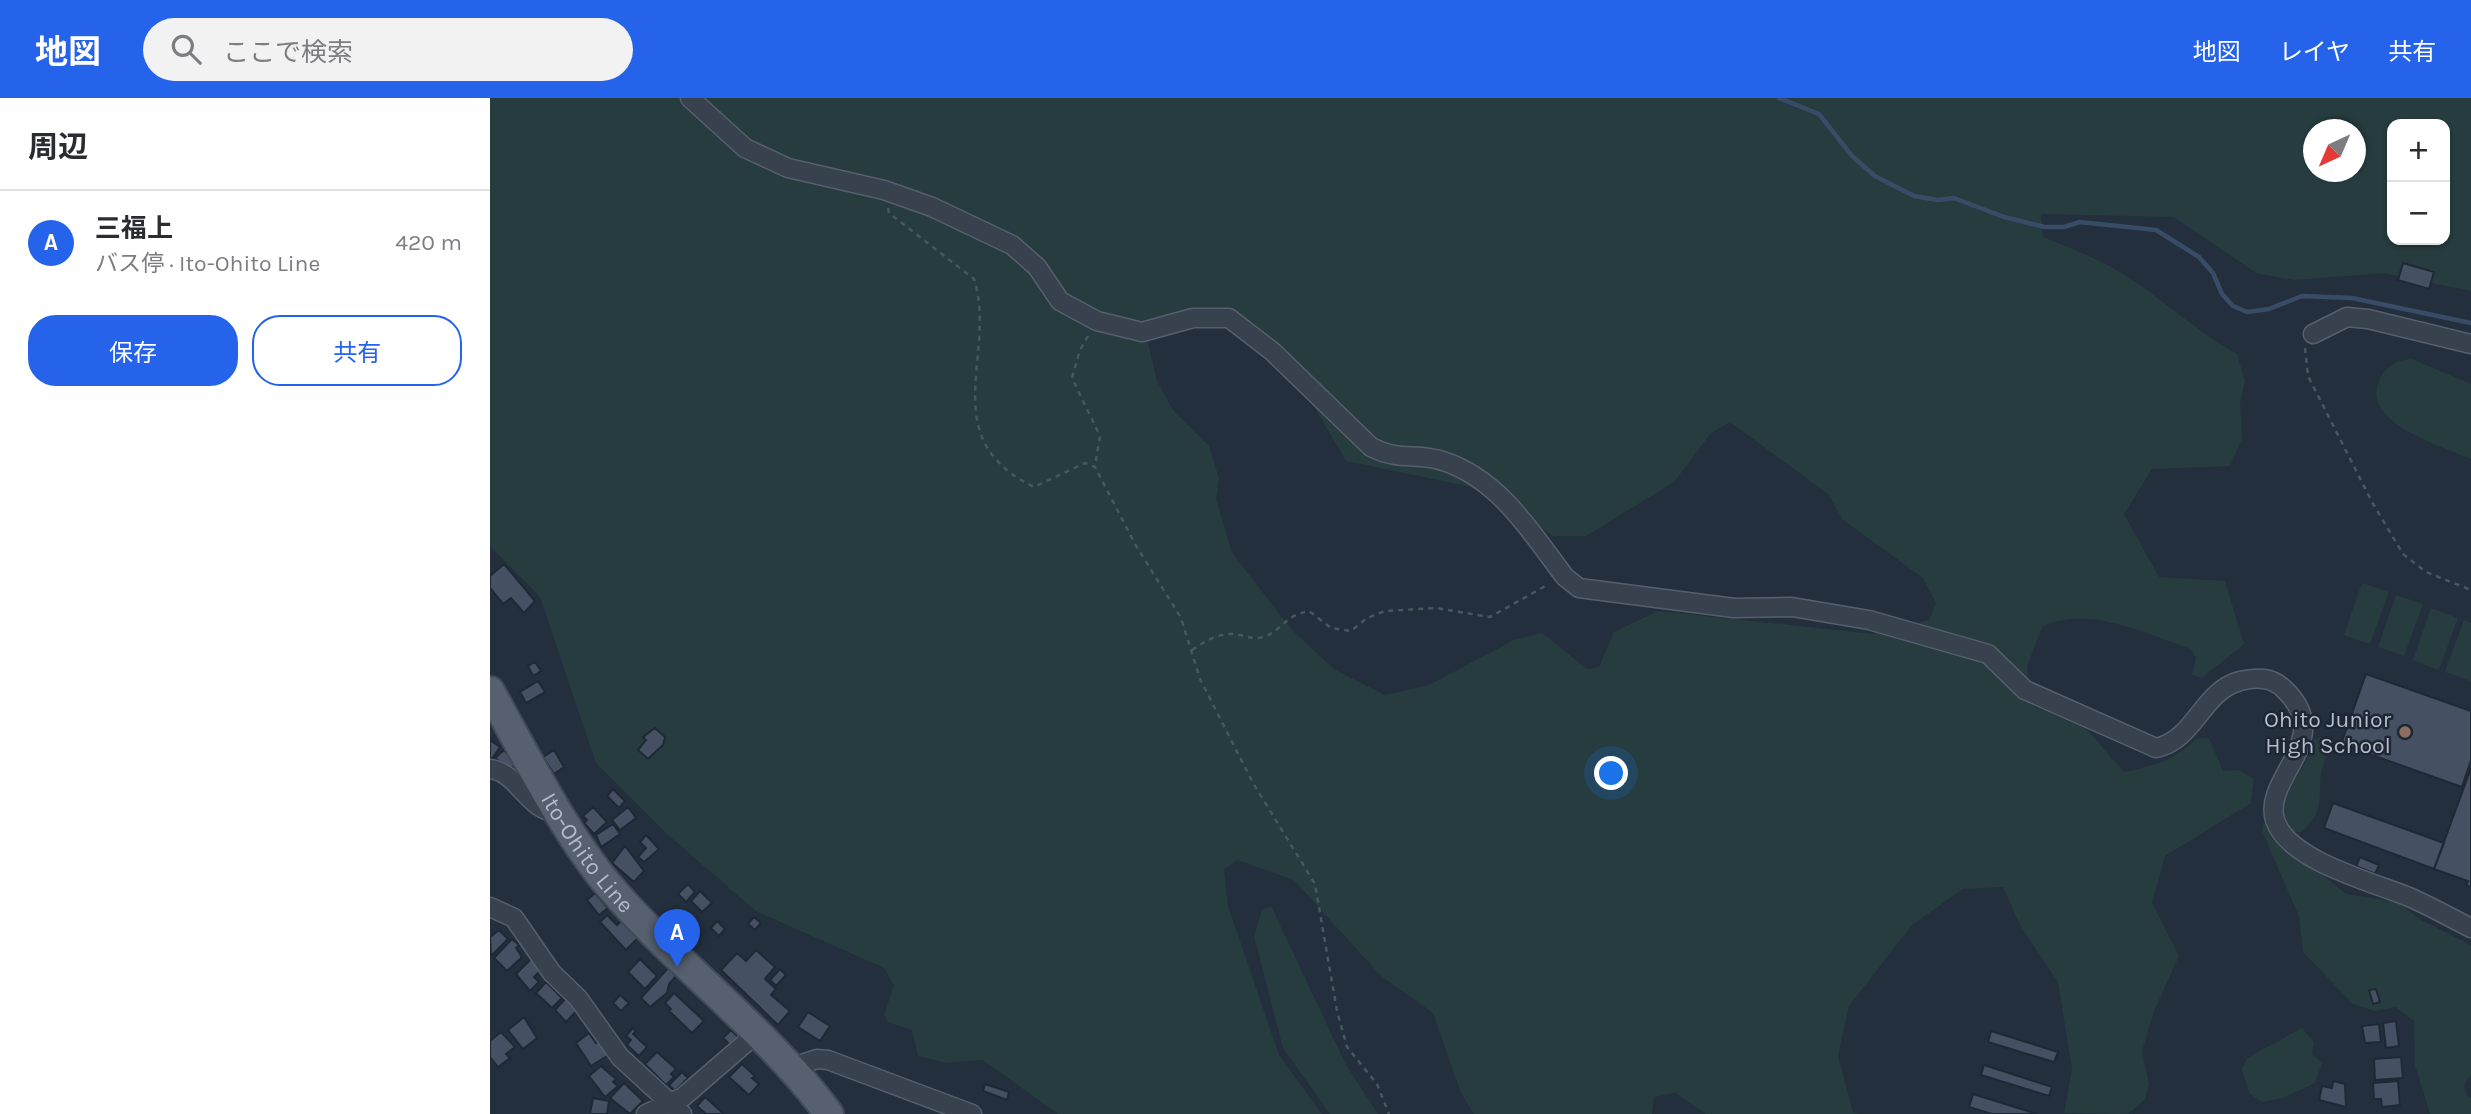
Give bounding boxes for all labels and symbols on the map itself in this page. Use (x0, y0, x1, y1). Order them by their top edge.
north arrow (2303, 119, 2366, 182)
place label: Ohito Junior High School (2264, 706, 2392, 759)
marker: Ohito Junior High School (2397, 724, 2413, 740)
your location (1594, 756, 1628, 790)
street label: Ito-Ohito Line (536, 788, 640, 918)
pin: A (654, 909, 700, 967)

